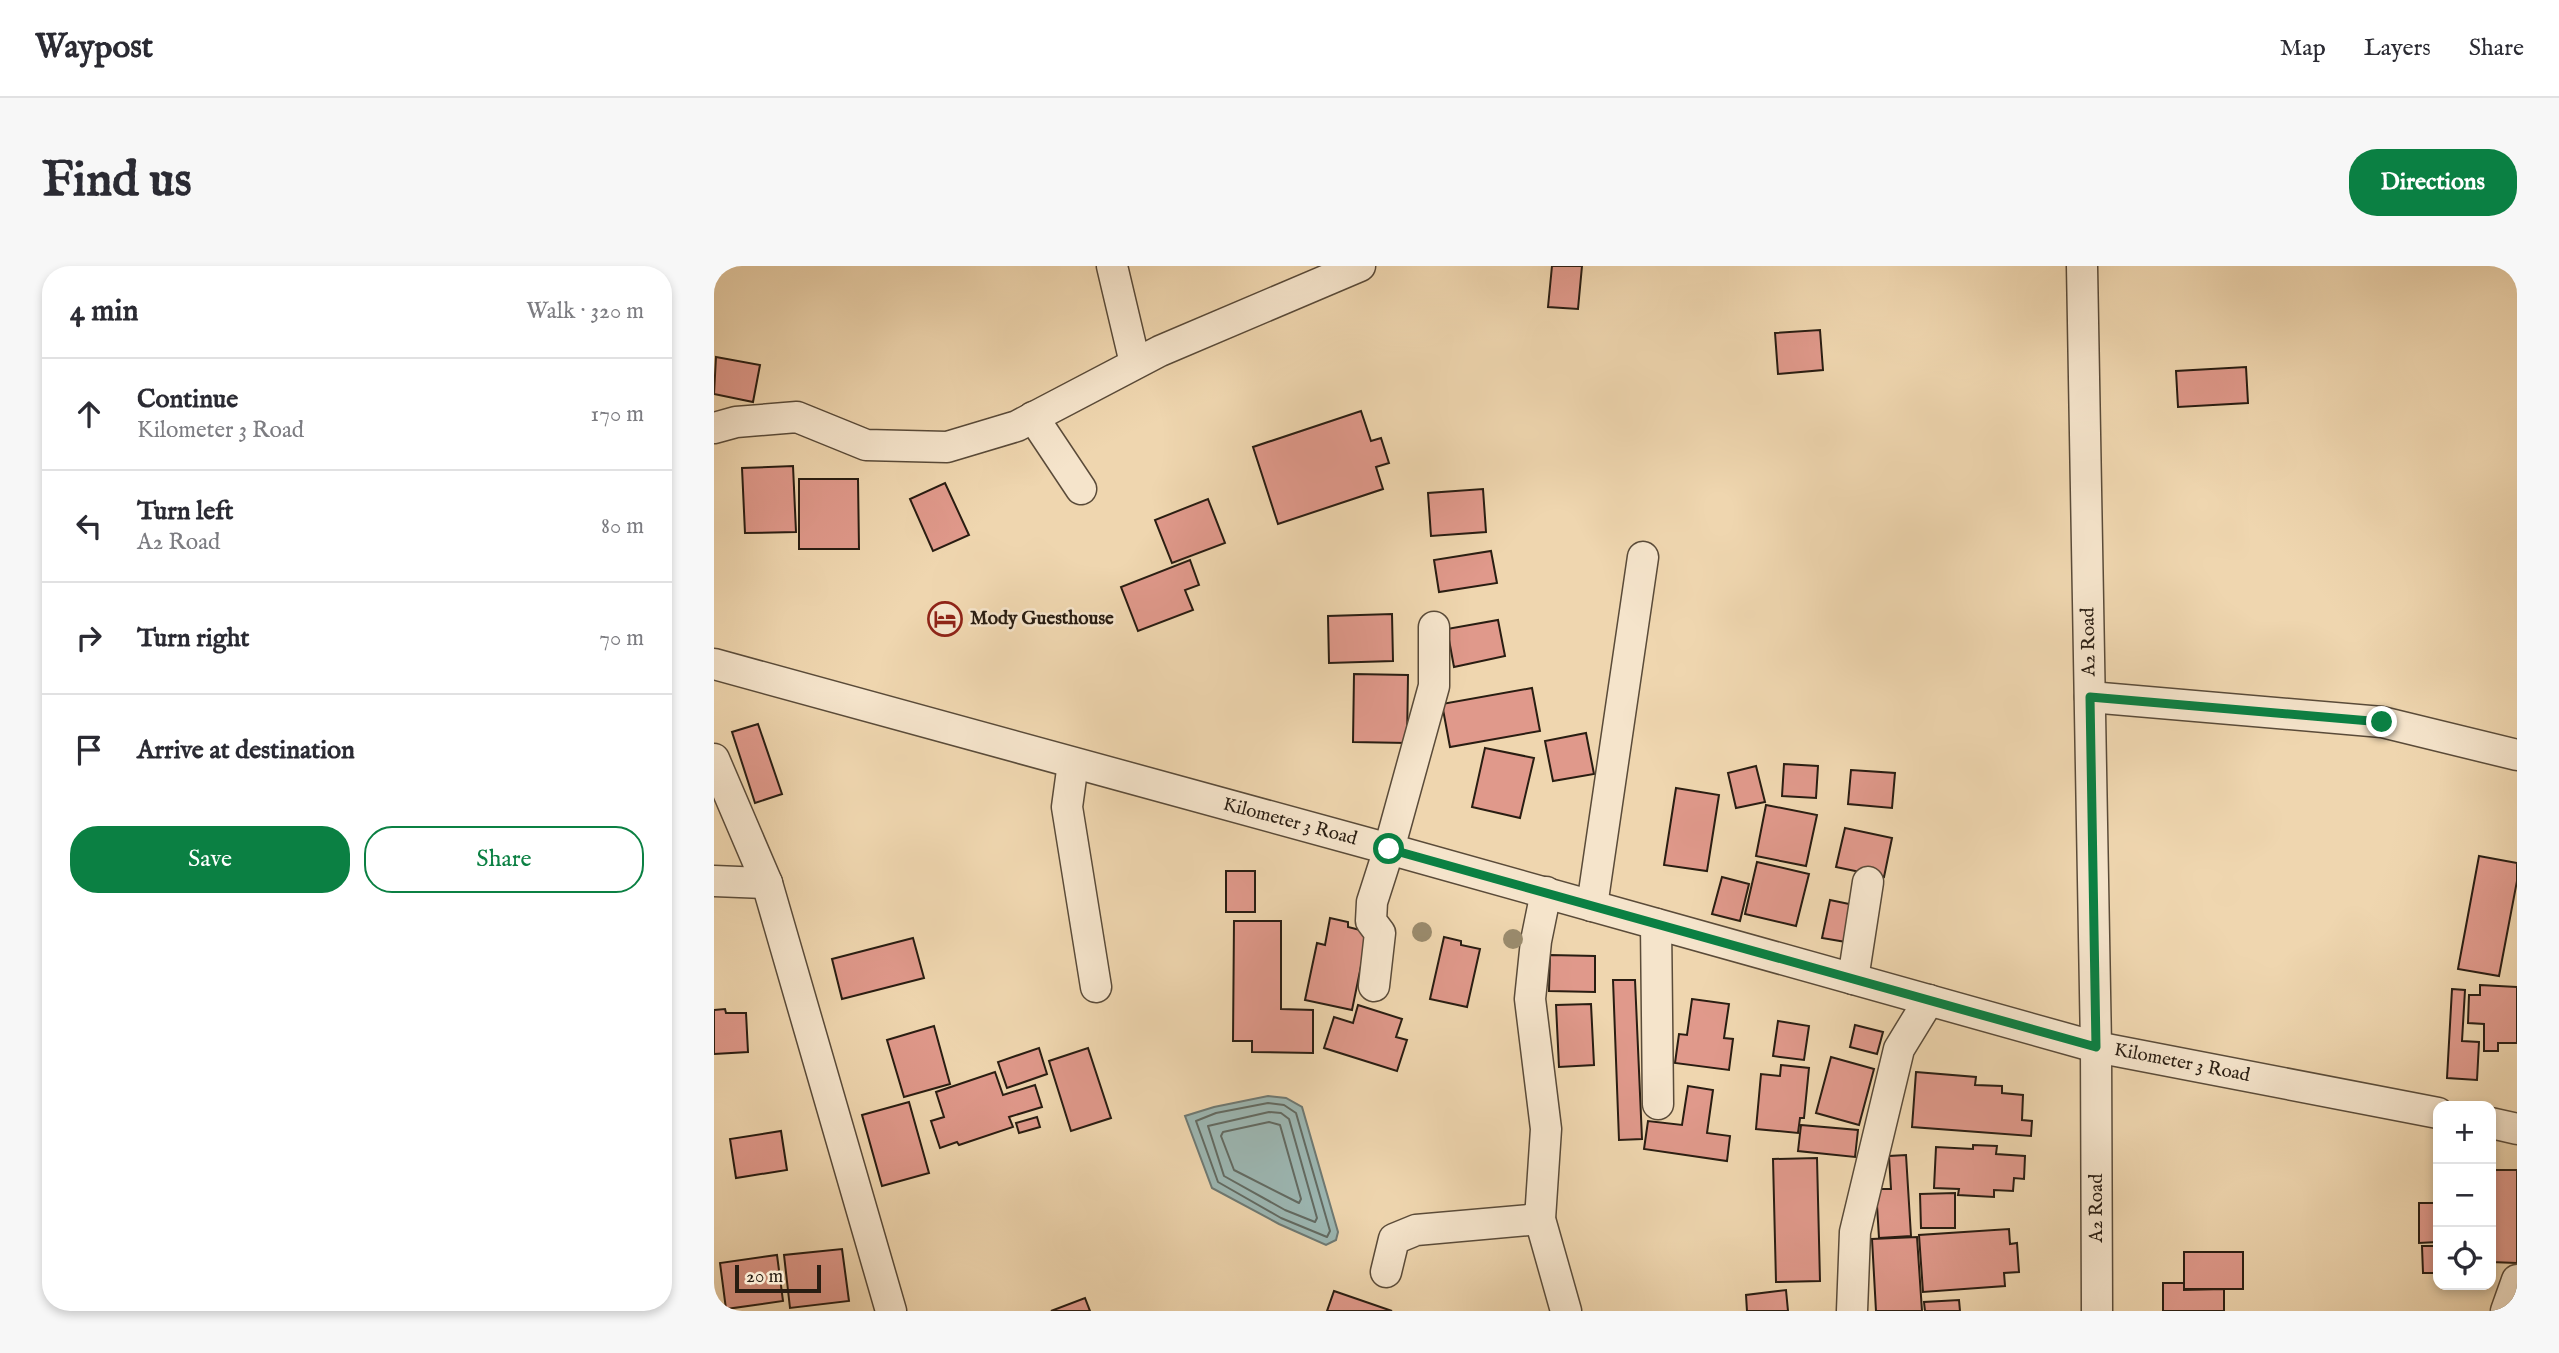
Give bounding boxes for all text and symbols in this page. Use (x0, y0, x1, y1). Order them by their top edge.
text: Waypost (35, 27, 153, 69)
text: Map (2280, 33, 2326, 64)
text: Layers (2364, 33, 2431, 64)
text: Share (2469, 33, 2524, 64)
button: Directions (2349, 149, 2517, 216)
text: Find us (42, 151, 192, 213)
text: 4 min (70, 293, 138, 331)
text: Walk · 320 m (526, 297, 644, 326)
text: Continue (137, 383, 238, 416)
icon: ahead (70, 395, 108, 433)
text: 170 m (591, 400, 644, 429)
text: Kilometer 3 Road (137, 416, 304, 445)
text: Turn left (137, 495, 234, 528)
icon: left (70, 507, 108, 545)
text: 80 m (601, 512, 644, 541)
text: A2 Road (137, 528, 220, 557)
hotel icon: Mody Guesthouse (926, 600, 964, 638)
place label: Mody Guesthouse (970, 607, 1114, 631)
street label: A2 Road (2076, 607, 2102, 678)
icon: right (70, 619, 108, 657)
text: Turn right (137, 622, 250, 655)
text: 70 m (599, 624, 644, 653)
route end (2366, 706, 2397, 737)
icon: arrive (70, 731, 108, 769)
text: Arrive at destination (137, 734, 355, 767)
street label: Kilometer 3 Road (1220, 793, 1361, 852)
button: Save (70, 826, 350, 893)
button: Share (364, 826, 644, 893)
route start (1373, 833, 1404, 864)
street label: Kilometer 3 Road (2112, 1038, 2253, 1088)
map controls (2433, 1101, 2496, 1290)
button: + (2433, 1101, 2496, 1164)
button: − (2433, 1164, 2496, 1227)
street label: A2 Road (2085, 1173, 2109, 1243)
button: locate (2433, 1227, 2496, 1290)
scale bar (735, 1262, 821, 1294)
text: 20 m (746, 1265, 783, 1289)

